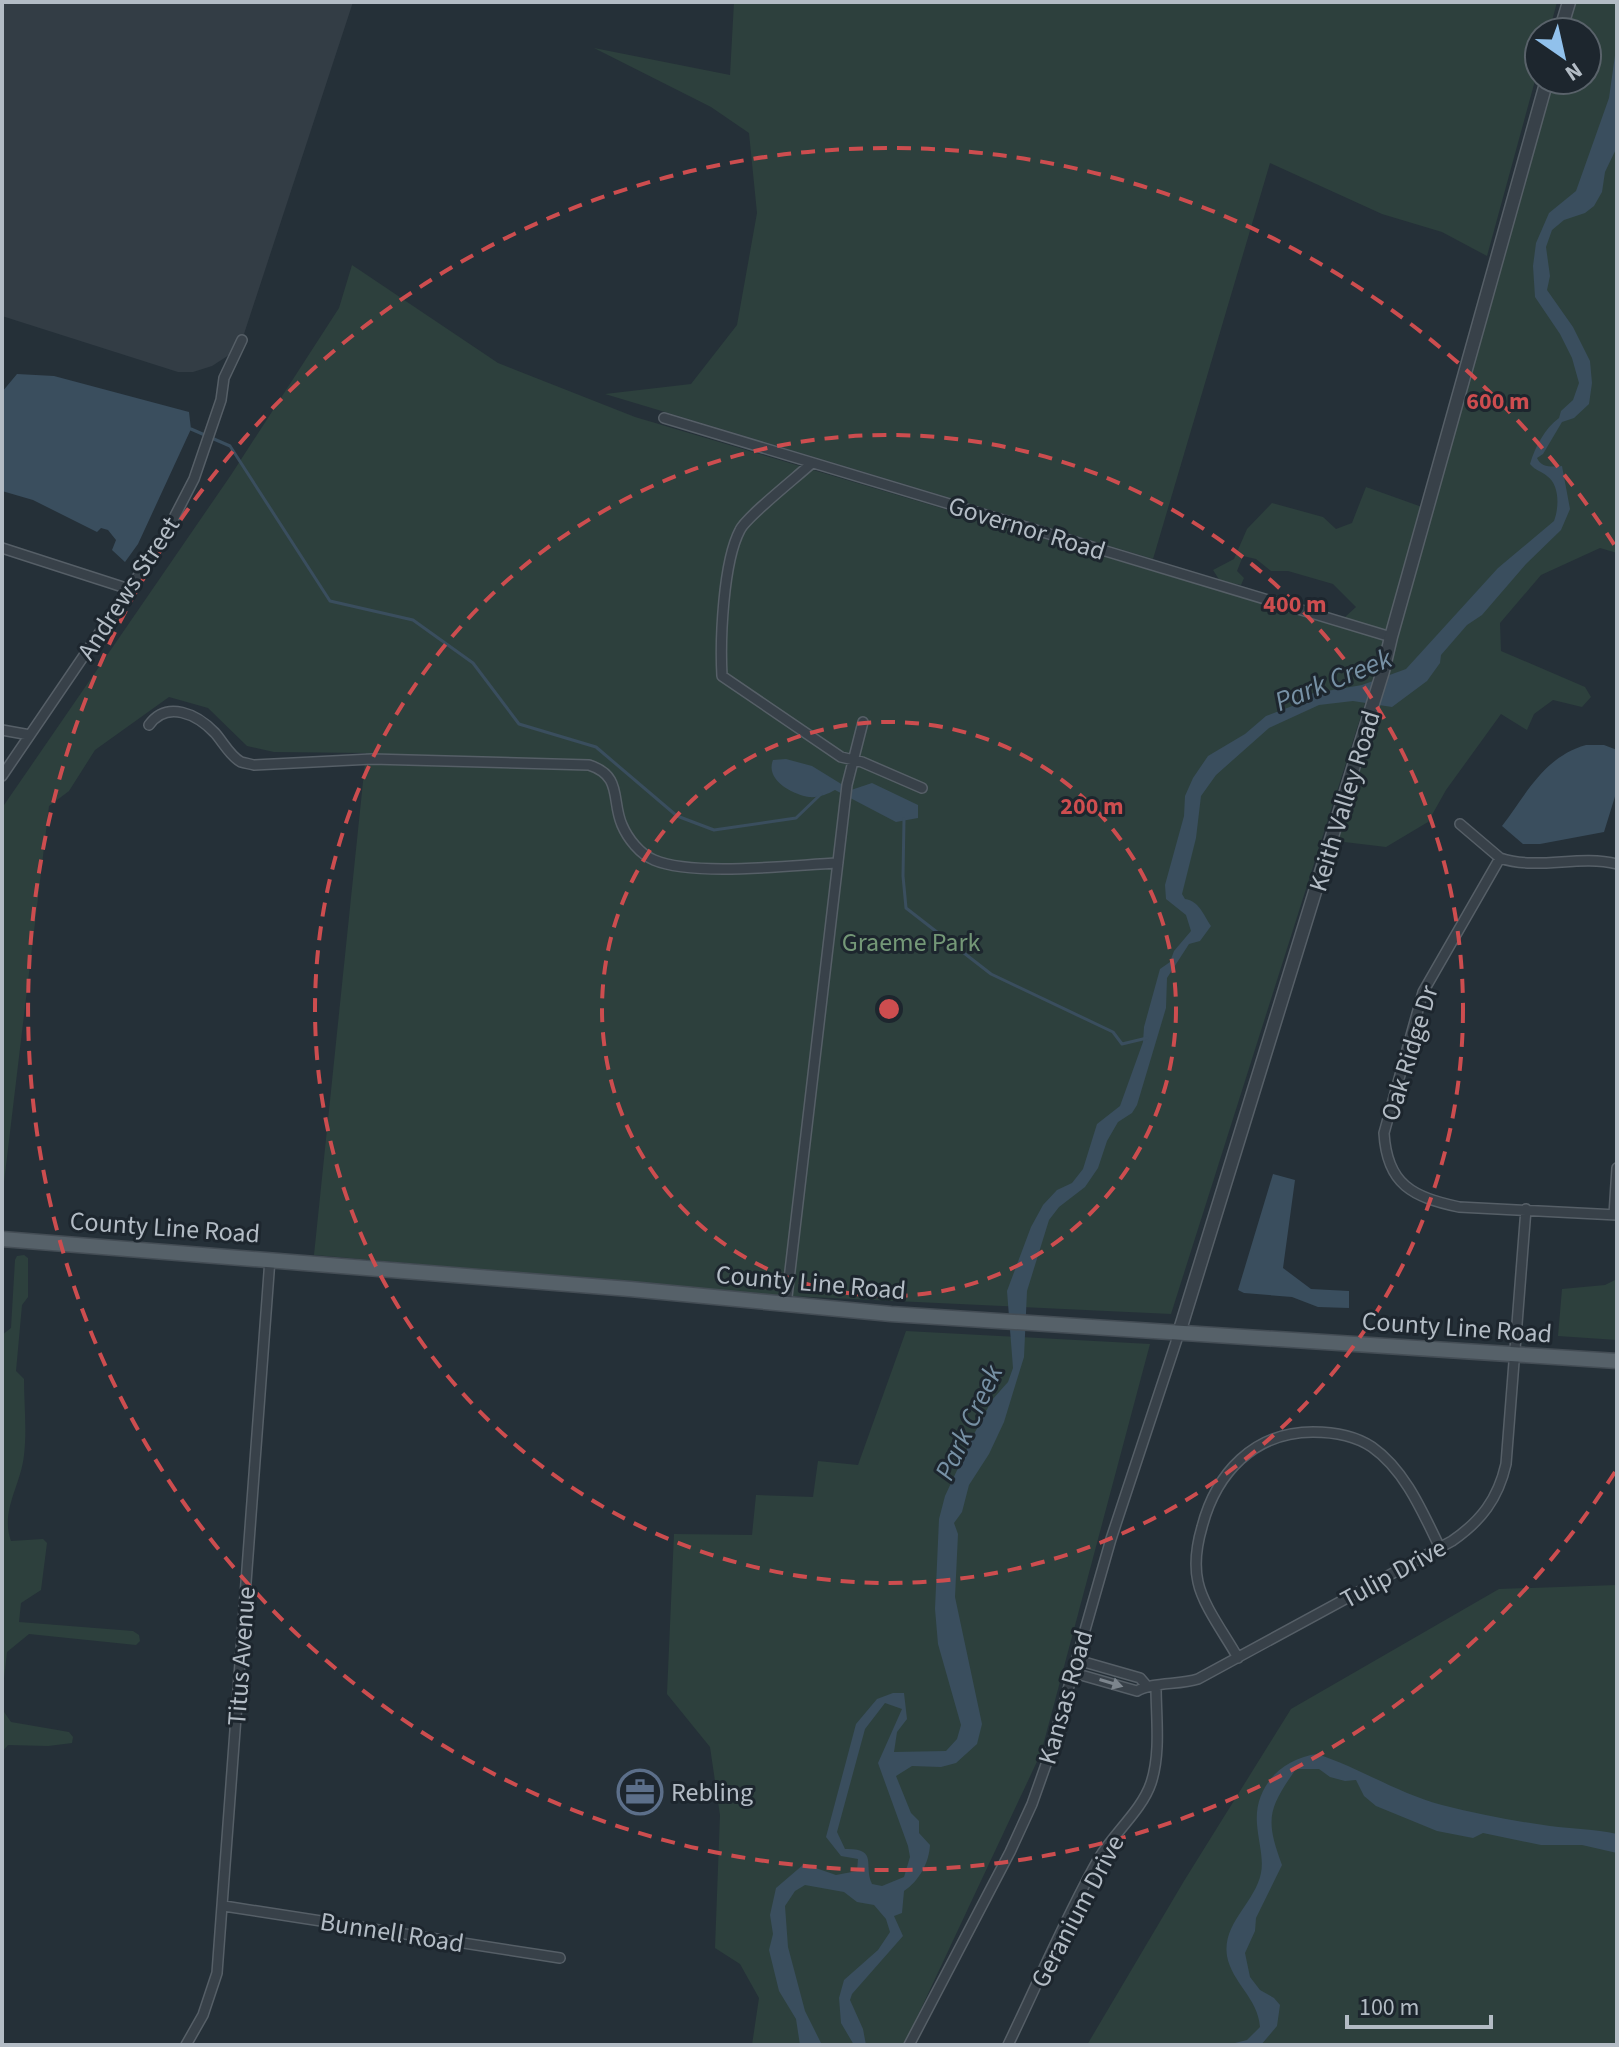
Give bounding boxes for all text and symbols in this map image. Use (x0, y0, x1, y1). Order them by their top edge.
north arrow (1523, 16, 1603, 96)
text: N (1559, 54, 1589, 89)
text: 600 m (1466, 384, 1530, 419)
street label: Governor Road (944, 487, 1110, 570)
street label: Andrews Street (68, 509, 189, 667)
text: 400 m (1263, 587, 1327, 622)
water label: Park Creek (1269, 638, 1399, 722)
street label: Keith Valley Road (1299, 706, 1390, 896)
text: 200 m (1060, 789, 1124, 824)
park label: Graeme Park (842, 924, 980, 961)
street label: Oak Ridge Dr (1371, 980, 1448, 1125)
centre of rings (875, 995, 903, 1023)
street label: County Line Road (69, 1202, 261, 1253)
street label: County Line Road (714, 1256, 908, 1309)
street label: County Line Road (1361, 1302, 1553, 1353)
water label: Park Creek (925, 1357, 1013, 1487)
street label: Tulip Drive (1334, 1529, 1453, 1618)
street label: Titus Avenue (218, 1585, 265, 1727)
street label: Kansas Road (1029, 1626, 1102, 1769)
one-way arrow (1099, 1677, 1123, 1690)
office icon: Rebling (616, 1768, 664, 1816)
place label: Rebling (671, 1774, 753, 1811)
street label: Geranium Drive (1022, 1828, 1133, 1994)
street label: Bunnell Road (317, 1903, 466, 1962)
scale bar (1347, 1979, 1491, 2029)
text: 100 m (1359, 1990, 1419, 2025)

